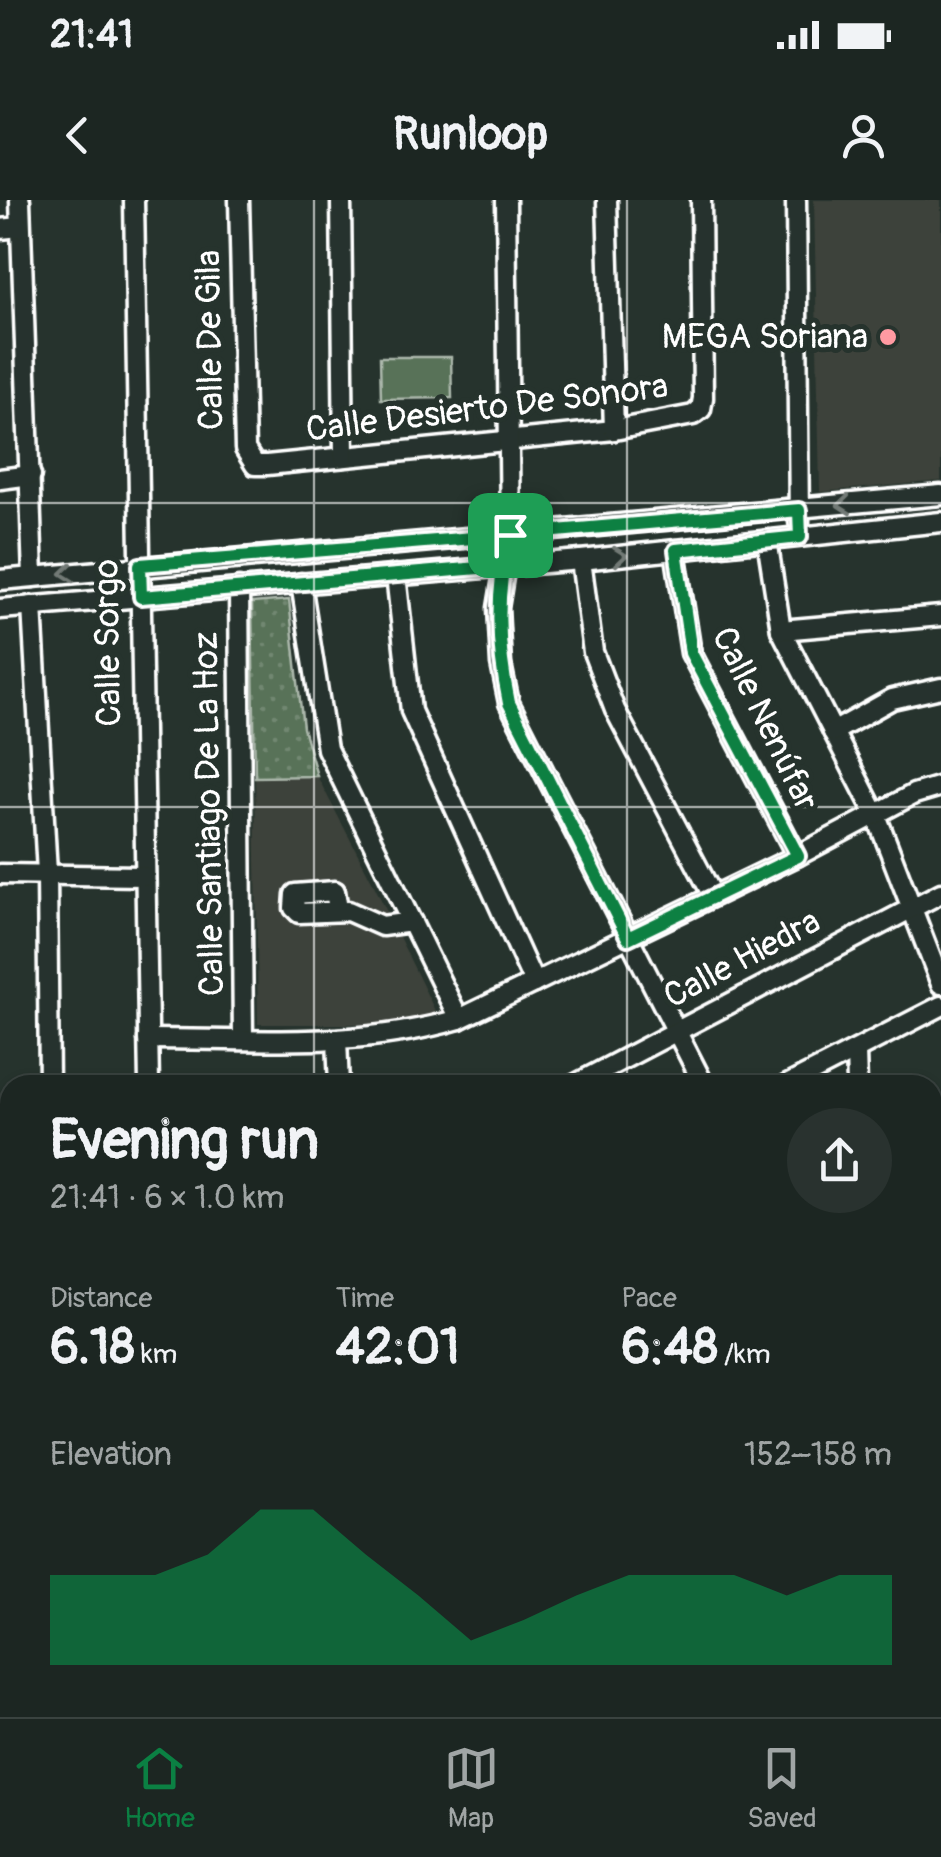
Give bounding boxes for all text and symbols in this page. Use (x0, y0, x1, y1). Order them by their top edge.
text: 21:41 (50, 11, 133, 59)
text: Runloop (393, 107, 548, 163)
icon: back (50, 108, 105, 163)
icon: person (836, 108, 891, 163)
street label: Calle De Gila (186, 250, 234, 430)
place label: MEGA Soriana (662, 315, 868, 359)
marker: MEGA Soriana (877, 326, 899, 348)
street label: Calle Desierto De Sonora (303, 364, 671, 452)
pin (468, 493, 553, 578)
one-way arrow (836, 494, 852, 516)
icon: arrive (483, 508, 538, 563)
one-way arrow (613, 546, 629, 567)
street label: Calle Sorgo (85, 559, 131, 727)
one-way arrow (59, 562, 75, 583)
street label: Calle Nenúfar (702, 620, 829, 819)
street label: Calle Santiago De La Hoz (184, 631, 234, 997)
street label: Calle Hiedra (656, 899, 828, 1019)
text: Evening run (50, 1106, 319, 1175)
button: share (787, 1108, 892, 1213)
text: 21:41 · 6 × 1.0 km (50, 1178, 284, 1218)
text: Distance (50, 1281, 152, 1316)
text: Time (336, 1281, 394, 1316)
text: Pace (621, 1281, 677, 1316)
text: 6.18 (50, 1316, 135, 1379)
text: 42:01 (336, 1316, 460, 1379)
text: 6:48 (621, 1316, 718, 1379)
text: km (135, 1337, 177, 1372)
text: /km (718, 1337, 771, 1372)
text: Elevation (50, 1435, 172, 1475)
text: 152–158 m (744, 1435, 892, 1475)
tab: Home (124, 1741, 195, 1836)
tab: Map (444, 1741, 499, 1836)
tab: Saved (747, 1741, 817, 1836)

